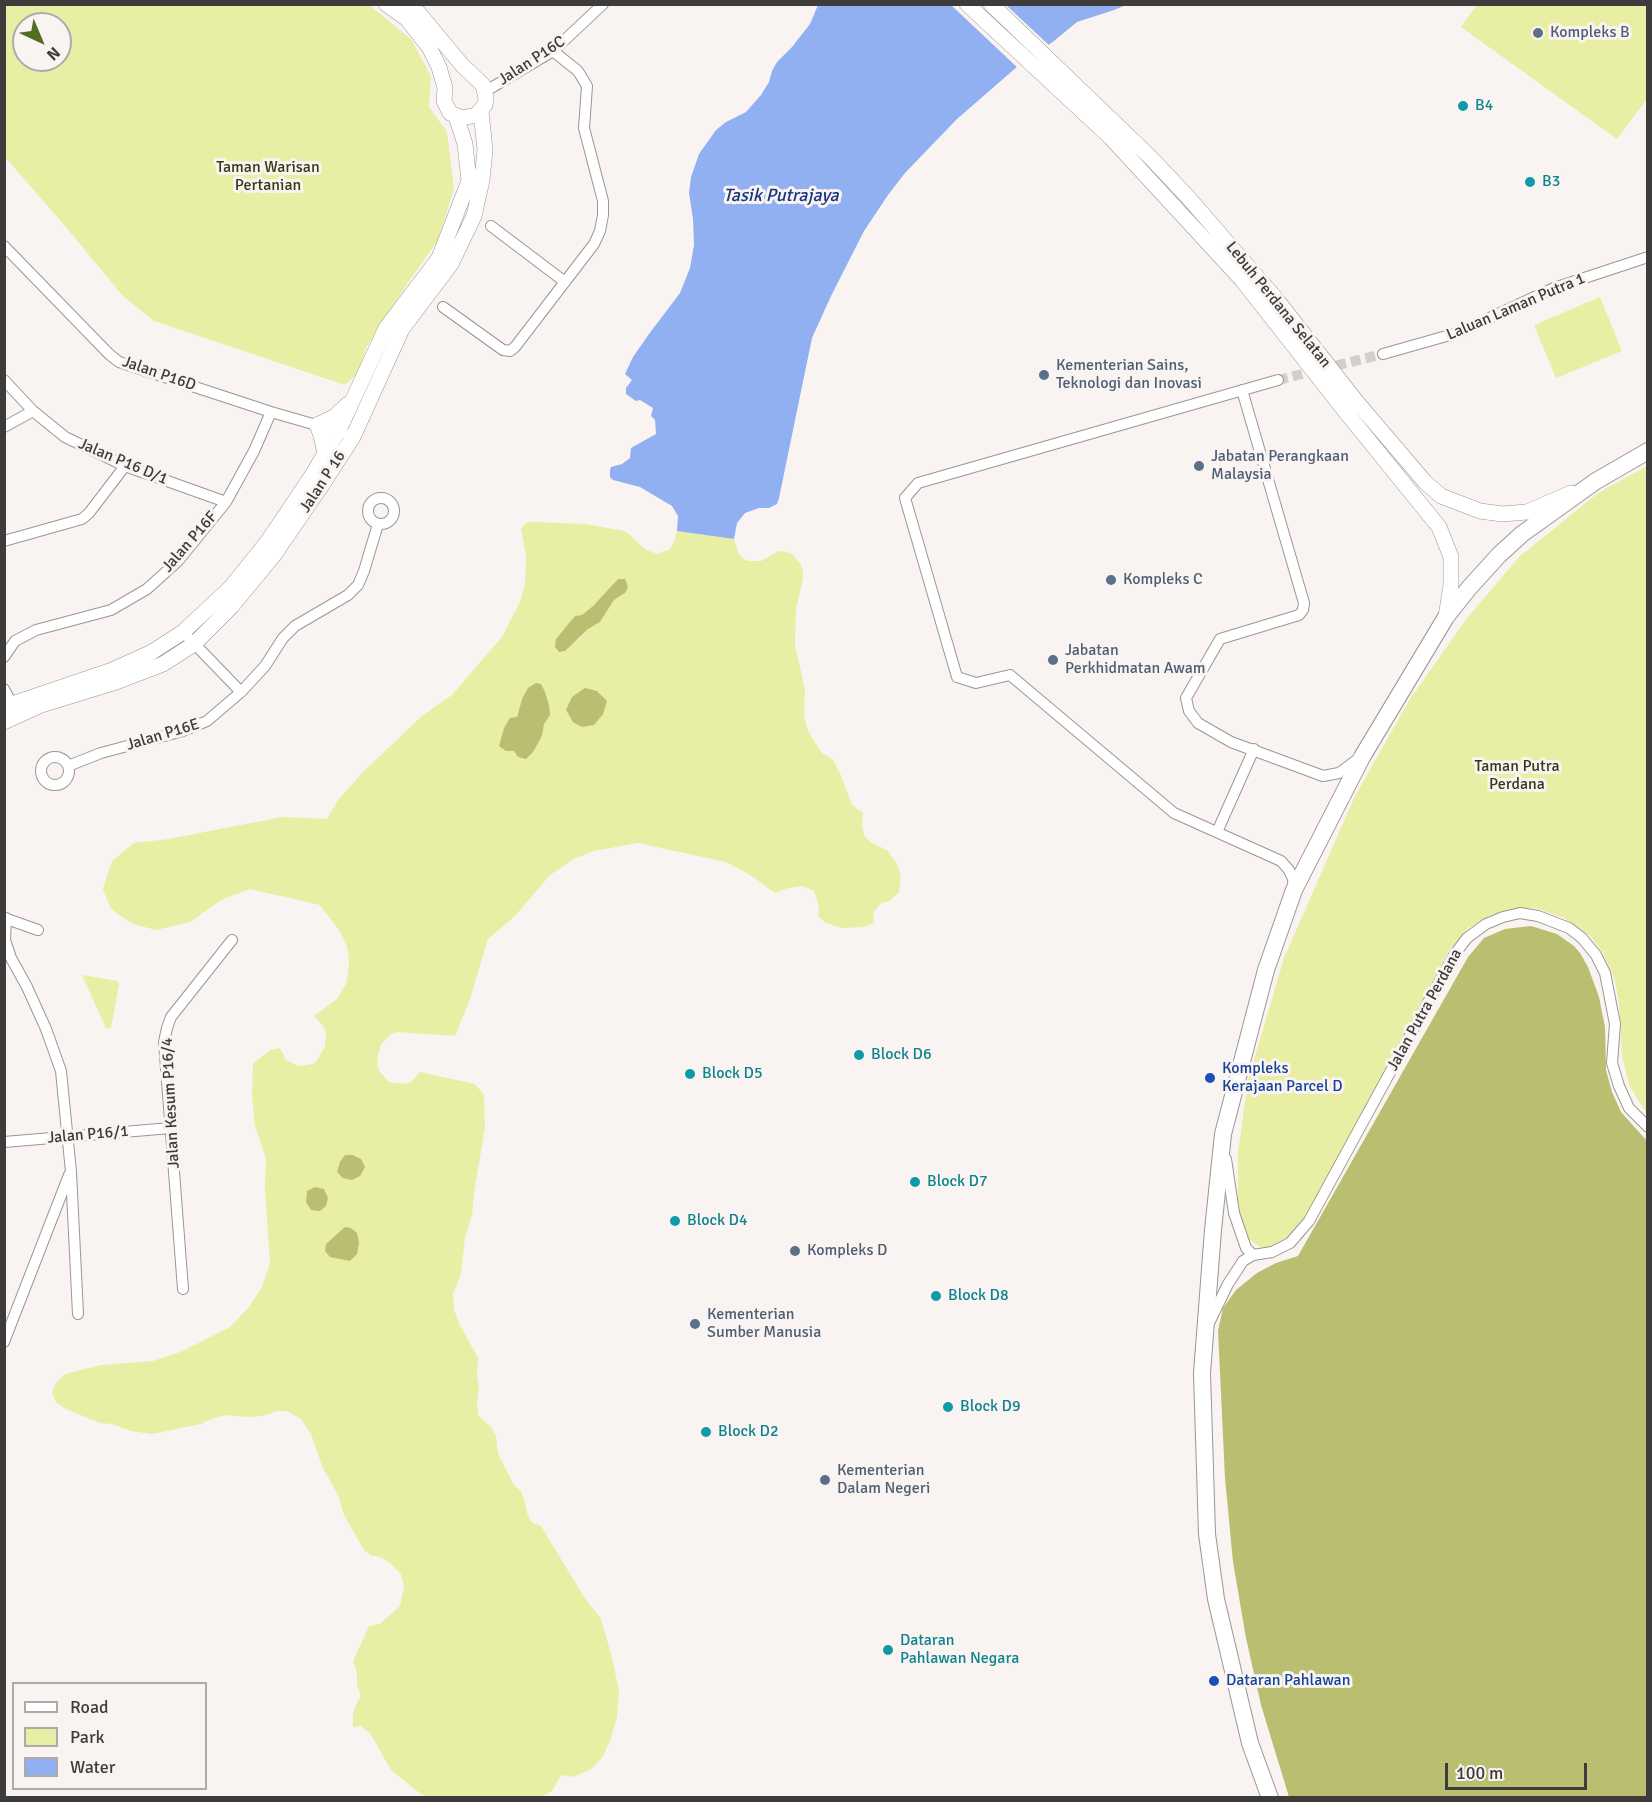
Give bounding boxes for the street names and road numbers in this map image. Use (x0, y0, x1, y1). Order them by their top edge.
street label: Jalan P16C (495, 32, 569, 90)
street label: Lebuh Perdana Selatan (1221, 238, 1335, 372)
street label: Laluan Laman Putra 1 (1444, 269, 1588, 345)
street label: Jalan P16D (120, 352, 198, 396)
street label: Jalan P16 D/1 (75, 435, 171, 489)
street label: Jalan P 16 (296, 447, 350, 517)
street label: Jalan P16F (158, 508, 222, 576)
street label: Jalan P16E (124, 715, 202, 755)
street label: Jalan Putra Perdana (1384, 946, 1466, 1074)
street label: Jalan Kesum P16/4 (158, 1037, 184, 1169)
street label: Jalan P16/1 (46, 1122, 130, 1148)

